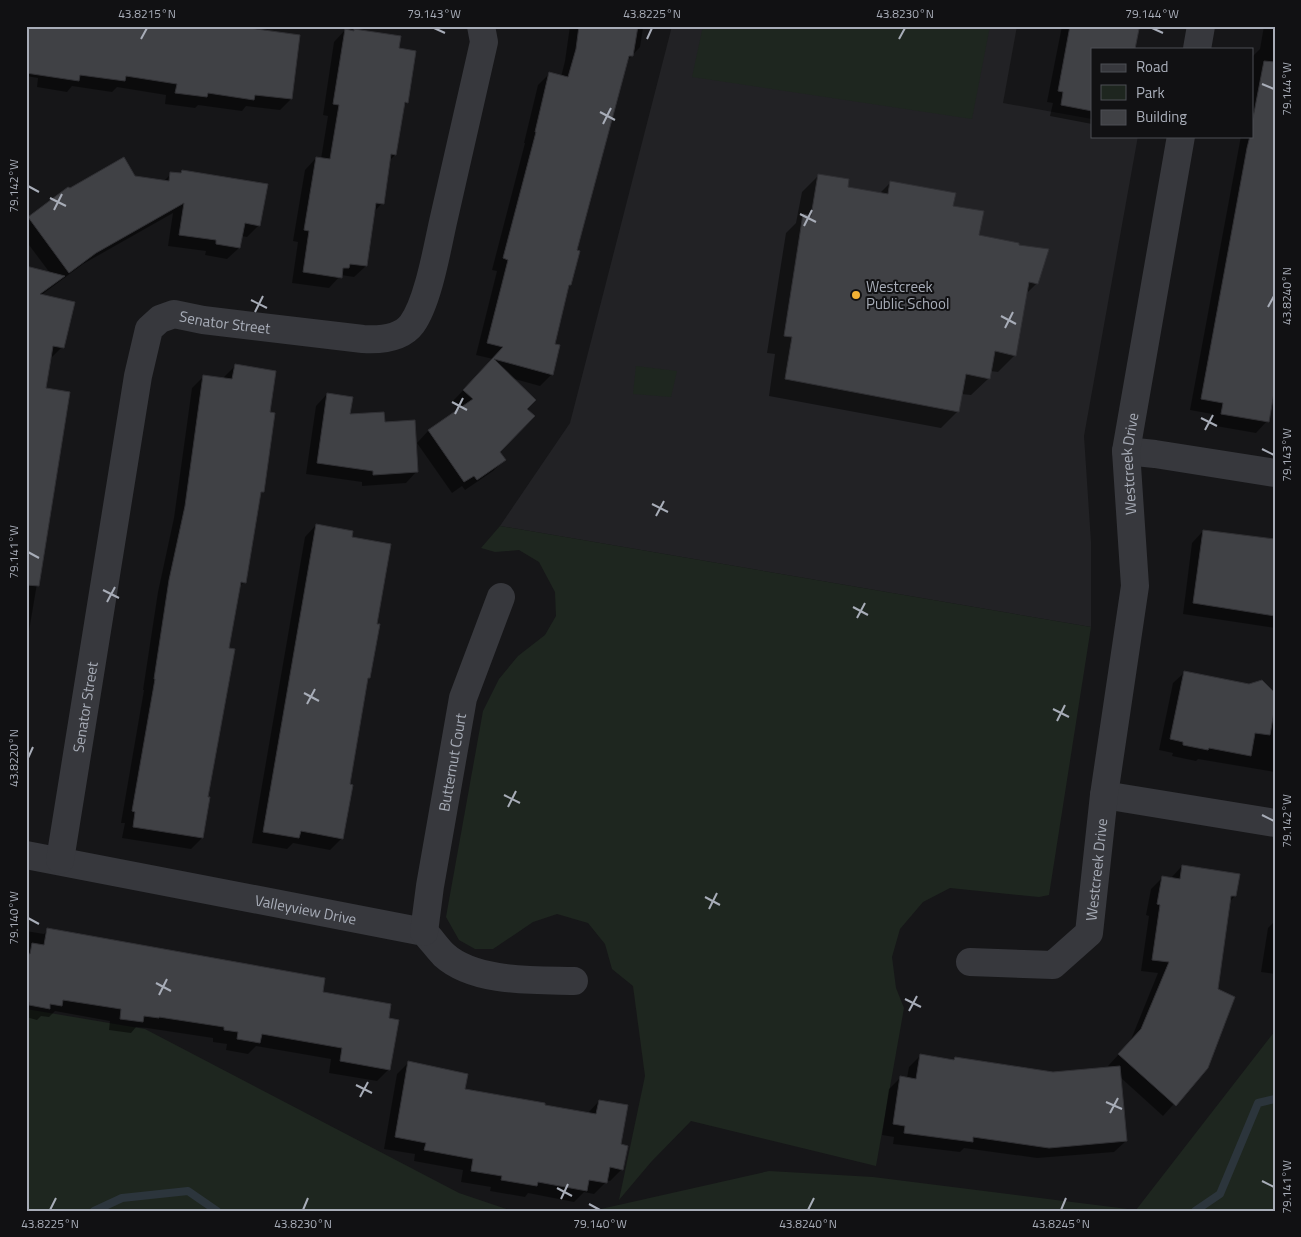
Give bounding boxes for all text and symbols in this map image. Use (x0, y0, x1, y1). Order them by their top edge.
text: 43.8215°N (118, 4, 176, 23)
text: 79.143°W (407, 4, 461, 23)
text: 43.8225°N (623, 4, 681, 23)
text: 43.8230°N (876, 4, 934, 23)
text: 79.144°W (1125, 4, 1179, 23)
legend (1091, 48, 1254, 138)
text: Road (1136, 55, 1168, 78)
text: 79.144°W (1277, 62, 1296, 116)
text: Park (1136, 81, 1165, 104)
text: Building (1136, 105, 1187, 128)
text: 79.142°W (4, 159, 23, 213)
text: 43.8240°N (1277, 267, 1296, 325)
place label: Westcreek Public School (866, 275, 949, 315)
marker: Westcreek Public School (850, 289, 862, 301)
street label: Senator Street (177, 304, 273, 340)
street label: Westcreek Drive (1114, 411, 1144, 516)
text: 79.143°W (1277, 428, 1296, 482)
text: 79.141°W (4, 525, 23, 579)
street label: Senator Street (66, 659, 103, 754)
street label: Butternut Court (432, 711, 472, 813)
text: 43.8220°N (4, 729, 23, 787)
text: 79.142°W (1277, 794, 1296, 848)
street label: Westcreek Drive (1079, 817, 1113, 922)
street label: Valleyview Drive (253, 888, 359, 930)
text: 79.140°W (4, 891, 23, 945)
text: 79.141°W (1277, 1160, 1296, 1214)
text: 43.8225°N (21, 1214, 79, 1233)
text: 43.8230°N (274, 1214, 332, 1233)
text: 79.140°W (573, 1214, 627, 1233)
text: 43.8240°N (779, 1214, 837, 1233)
text: 43.8245°N (1032, 1214, 1090, 1233)

